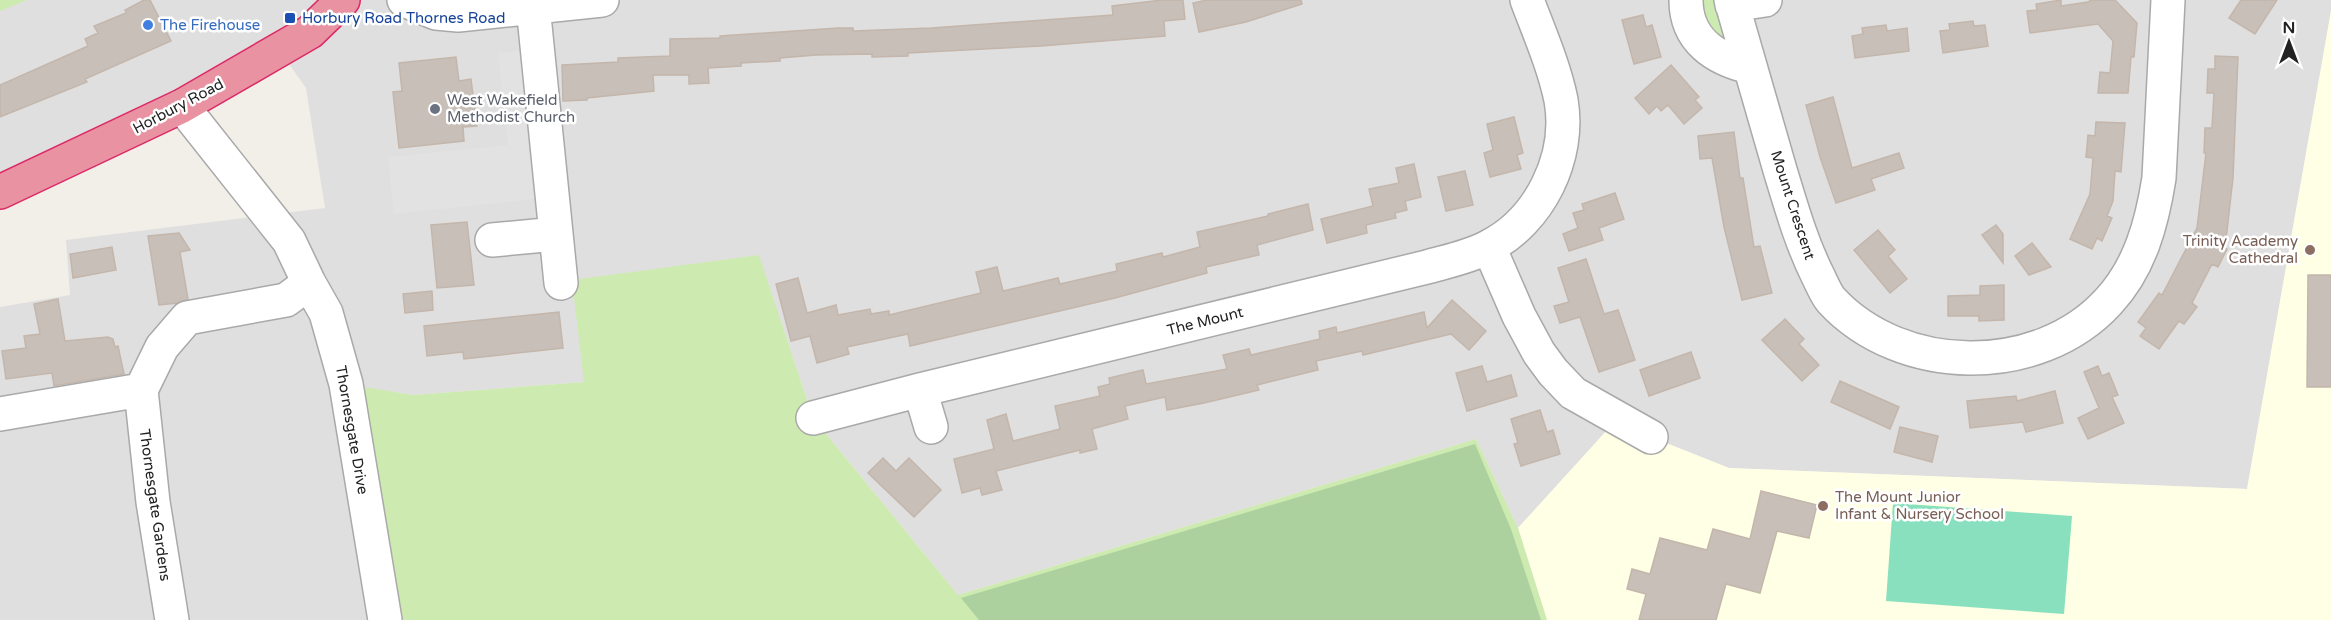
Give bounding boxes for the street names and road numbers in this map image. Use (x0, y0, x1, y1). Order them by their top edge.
street label: Horbury Road (130, 75, 226, 137)
street label: Mount Crescent (1767, 148, 1819, 262)
street label: The Mount (1165, 303, 1245, 339)
street label: Thornesgate Drive (332, 364, 372, 496)
street label: Thornesgate Gardens (135, 428, 175, 582)

